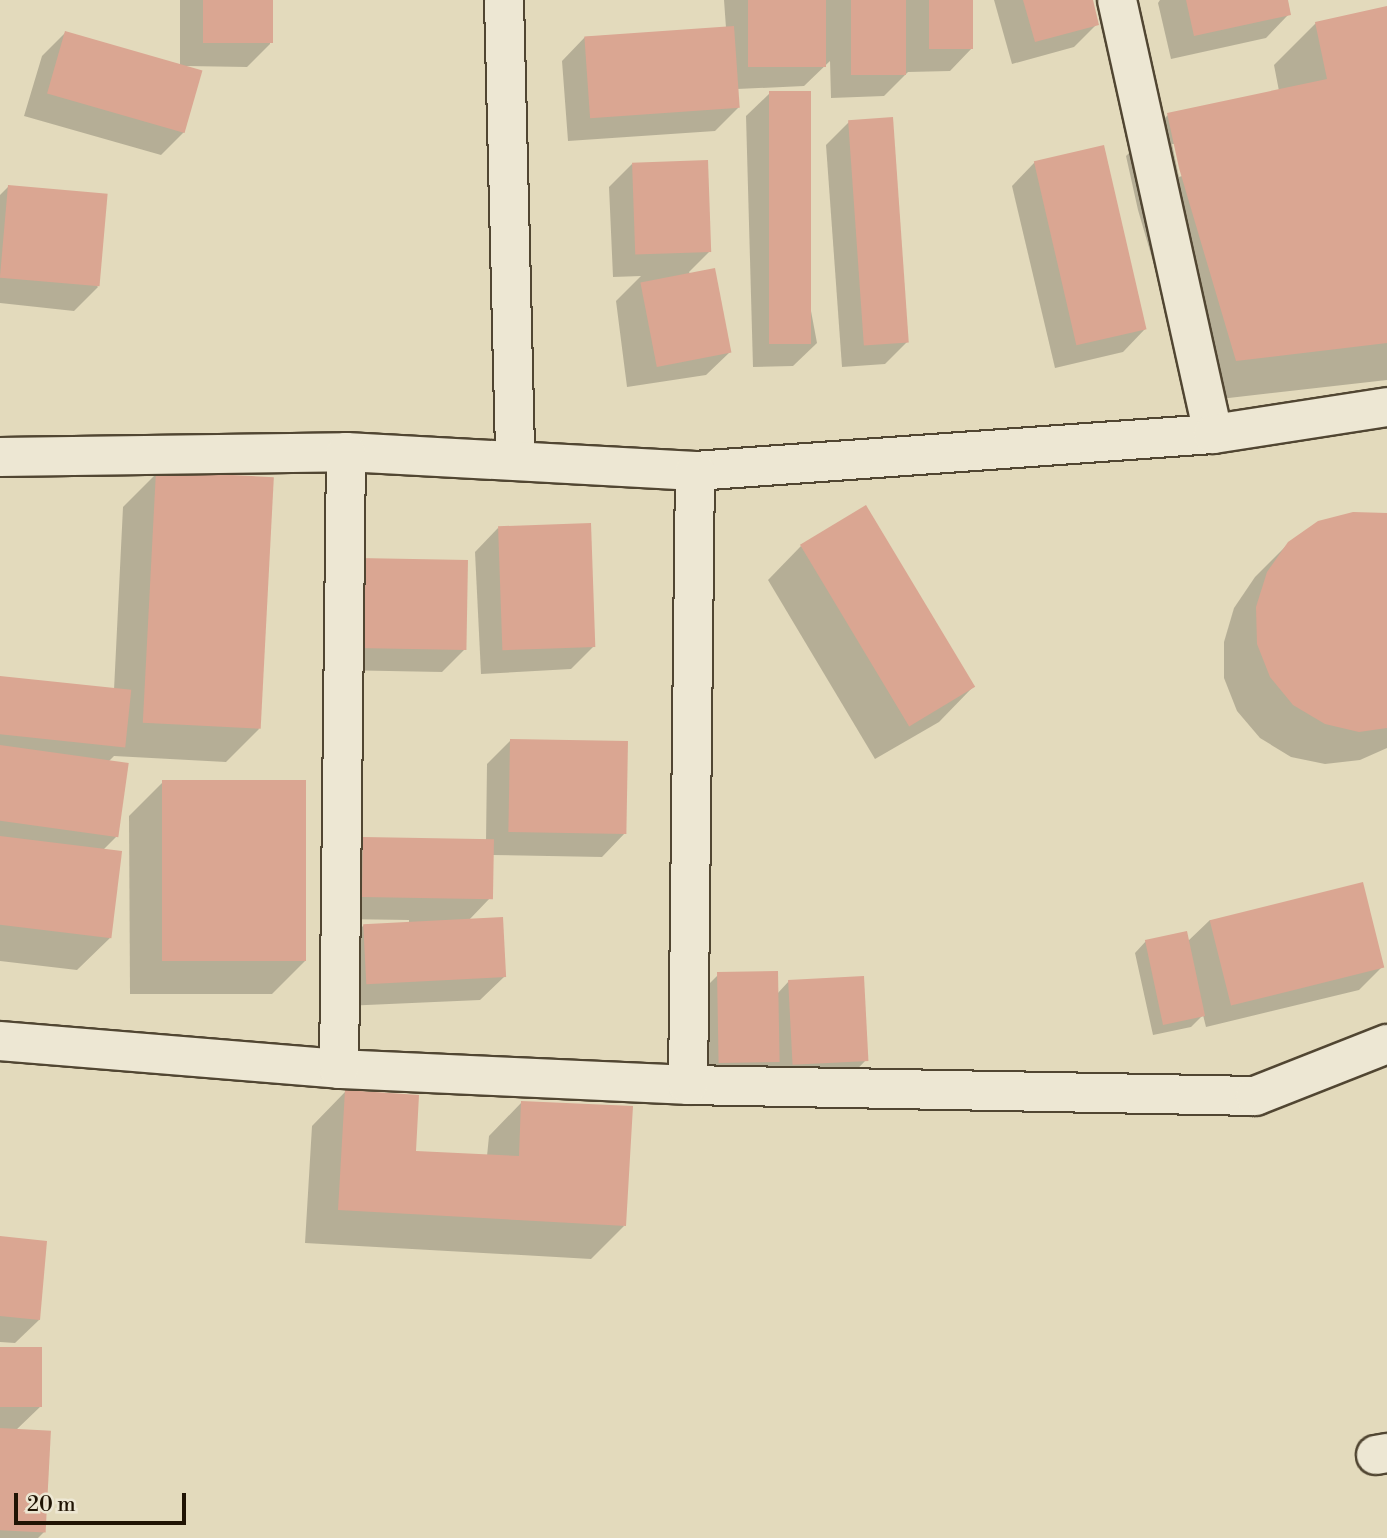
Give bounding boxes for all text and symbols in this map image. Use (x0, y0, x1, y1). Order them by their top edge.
scale bar (18, 1478, 189, 1522)
text: 20 m (27, 1492, 76, 1518)

